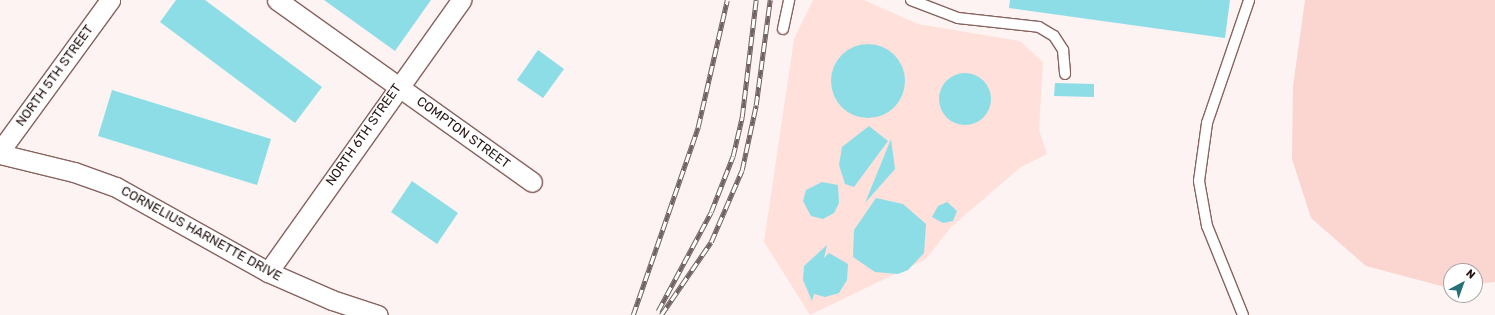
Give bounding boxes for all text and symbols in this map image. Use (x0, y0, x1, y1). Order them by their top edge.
street label: NORTH 5TH STREET (13, 22, 97, 130)
street label: NORTH 6TH STREET (323, 81, 405, 189)
street label: COMPTON STREET (413, 94, 513, 172)
street label: CORNELIUS HARNETTE DRIVE (118, 183, 284, 285)
north arrow (1443, 263, 1483, 303)
text: N (1463, 267, 1478, 282)

